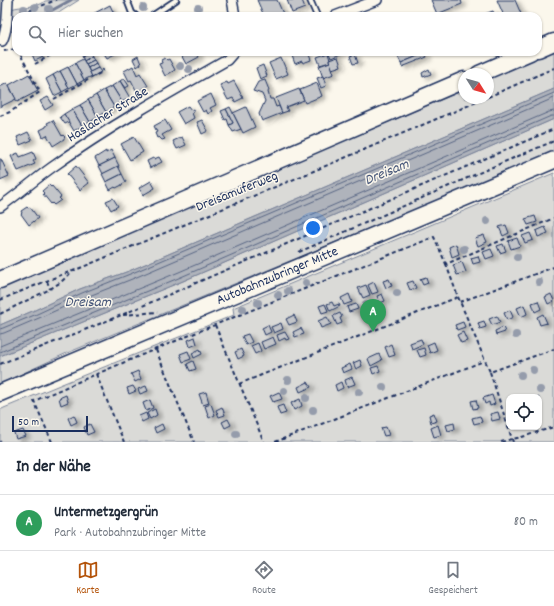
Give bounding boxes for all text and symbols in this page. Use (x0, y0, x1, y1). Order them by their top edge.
search box (12, 12, 542, 56)
icon: search (26, 23, 48, 45)
text: Hier suchen (58, 23, 123, 45)
north arrow (458, 68, 494, 104)
street label: Haslacher Straße (64, 82, 152, 148)
water label: Dreisam (361, 154, 413, 192)
street label: Dreisamuferweg (193, 166, 281, 218)
your location (303, 218, 323, 238)
street label: Autobahnzubringer Mitte (214, 242, 341, 311)
water label: Dreisam (65, 292, 112, 314)
pin: A (360, 299, 386, 332)
map controls (506, 394, 542, 430)
button: locate (506, 394, 542, 430)
scale bar (12, 414, 88, 433)
text: 50 m (18, 415, 39, 431)
text: In der Nähe (16, 456, 91, 480)
text: Untermetzgergrün (54, 502, 158, 524)
text: A (25, 513, 33, 532)
text: 80 m (514, 513, 538, 532)
text: Park · Autobahnzubringer Mitte (54, 524, 206, 543)
tab: Karte (76, 559, 99, 599)
tab: Route (252, 559, 276, 599)
tab: Gespeichert (428, 559, 478, 599)

